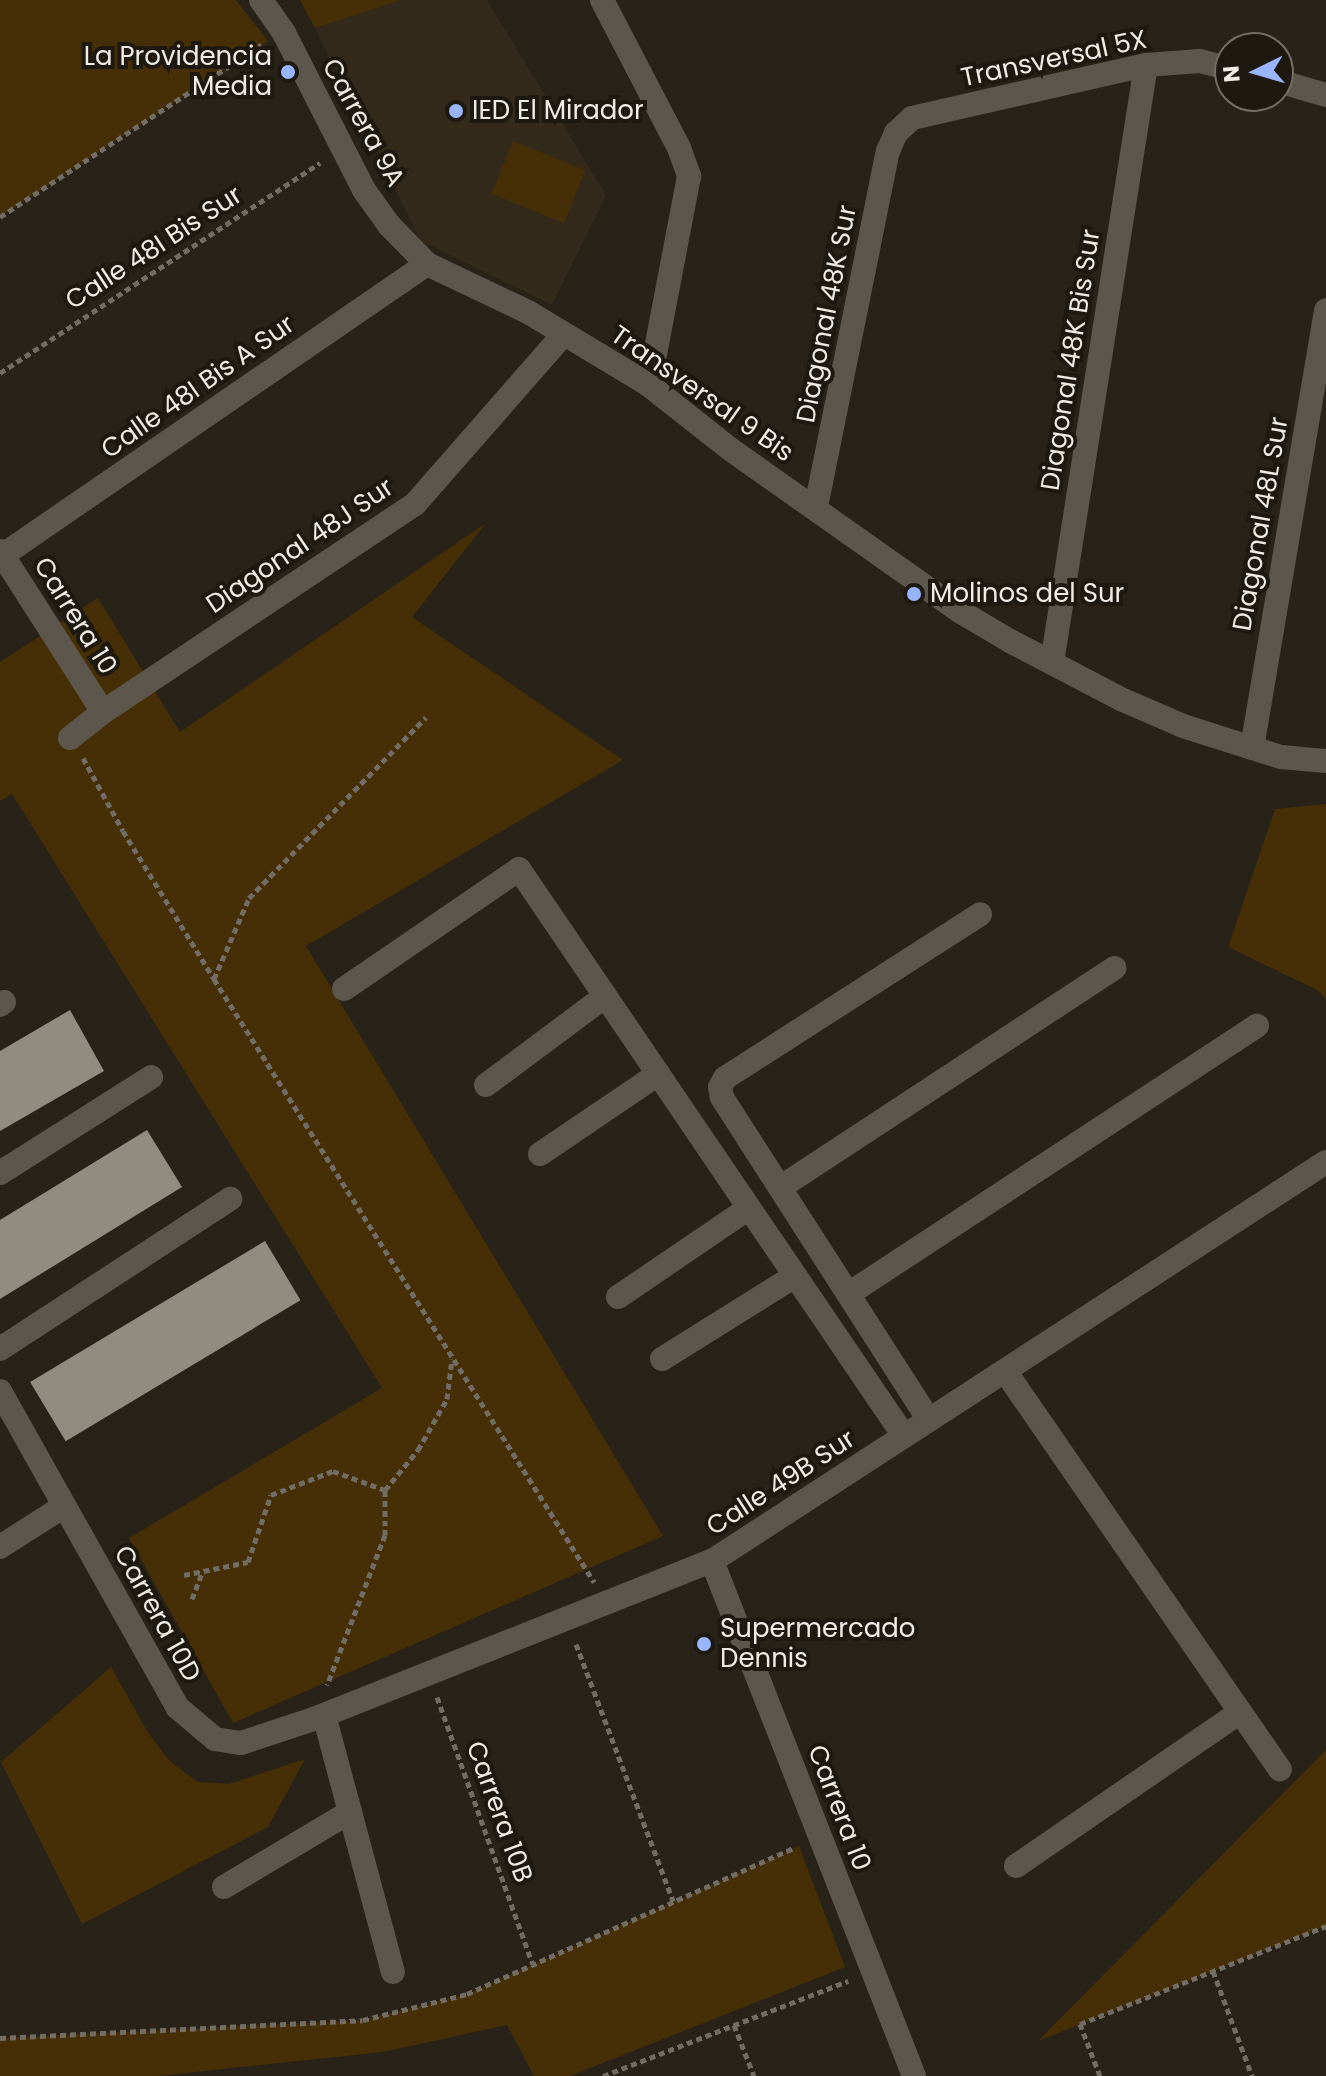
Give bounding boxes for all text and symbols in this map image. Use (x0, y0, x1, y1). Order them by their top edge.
street label: Transversal 5X (958, 24, 1150, 94)
north arrow (1214, 32, 1294, 112)
place label: La Providencia Media (84, 41, 272, 102)
street label: Carrera 9A (315, 54, 411, 192)
marker: La Providencia Media (279, 63, 297, 81)
text: N (1215, 64, 1248, 84)
place label: IED El Mirador (472, 95, 644, 127)
marker: IED El Mirador (447, 102, 465, 120)
street label: Calle 48I Bis Sur (60, 179, 248, 317)
street label: Diagonal 48K Sur (791, 203, 863, 425)
street label: Diagonal 48K Bis Sur (1035, 227, 1107, 493)
street label: Calle 48I Bis A Sur (95, 309, 301, 465)
street label: Transversal 9 Bis (605, 319, 799, 469)
street label: Diagonal 48L Sur (1227, 415, 1295, 633)
street label: Diagonal 48J Sur (200, 472, 400, 620)
street label: Carrera 10 (27, 552, 123, 680)
place label: Molinos del Sur (930, 578, 1124, 610)
marker: Molinos del Sur (905, 585, 923, 603)
street label: Calle 49B Sur (701, 1423, 861, 1543)
street label: Carrera 10D (107, 1541, 207, 1687)
place label: Supermercado Dennis (720, 1613, 915, 1674)
marker: Supermercado Dennis (695, 1635, 713, 1653)
street label: Carrera 10B (459, 1737, 539, 1887)
street label: Carrera 10 (801, 1741, 877, 1875)

